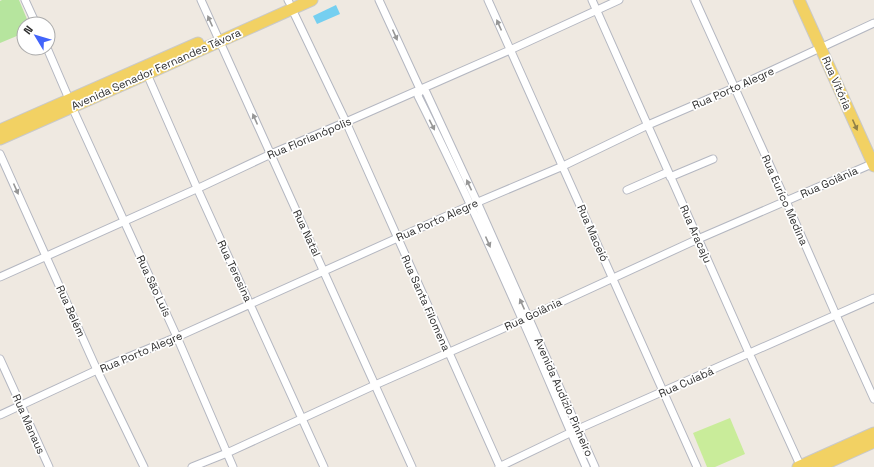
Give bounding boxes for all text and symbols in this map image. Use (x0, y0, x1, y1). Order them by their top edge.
one-way arrow (207, 14, 213, 26)
north arrow (16, 16, 56, 56)
one-way arrow (496, 19, 502, 30)
text: N (20, 23, 36, 37)
street label: Avenida Senador Fernandes Távora (69, 25, 244, 113)
one-way arrow (392, 30, 398, 41)
street label: Rua Vitória (819, 54, 855, 113)
street label: Rua Porto Alegre (690, 64, 776, 112)
one-way arrow (251, 112, 257, 124)
street label: Rua Florianópolis (265, 114, 353, 162)
one-way arrow (429, 119, 435, 130)
one-way arrow (852, 119, 859, 131)
street label: Rua Euríco Medina (759, 153, 812, 248)
street label: Rua Goiânia (798, 163, 861, 201)
one-way arrow (466, 179, 472, 191)
one-way arrow (13, 184, 19, 195)
street label: Rua Porto Alegre (394, 196, 480, 244)
street label: Rua Maceió (574, 202, 612, 264)
street label: Rua Aracaju (677, 203, 715, 265)
street label: Rua Natal (290, 207, 324, 259)
one-way arrow (484, 236, 491, 248)
street label: Rua Teresina (215, 238, 256, 305)
street label: Rua São Luís (134, 253, 174, 319)
street label: Rua Santa Filomena (398, 253, 454, 354)
street label: Rua Belém (53, 283, 89, 339)
street label: Rua Goiânia (502, 294, 565, 333)
one-way arrow (519, 297, 525, 309)
street label: Rua Porto Alegre (98, 328, 184, 376)
street label: Avenida Audízio Pinheiro (531, 335, 597, 459)
street label: Rua Cuiabá (656, 363, 716, 400)
street label: Rua Manaus (10, 392, 49, 456)

